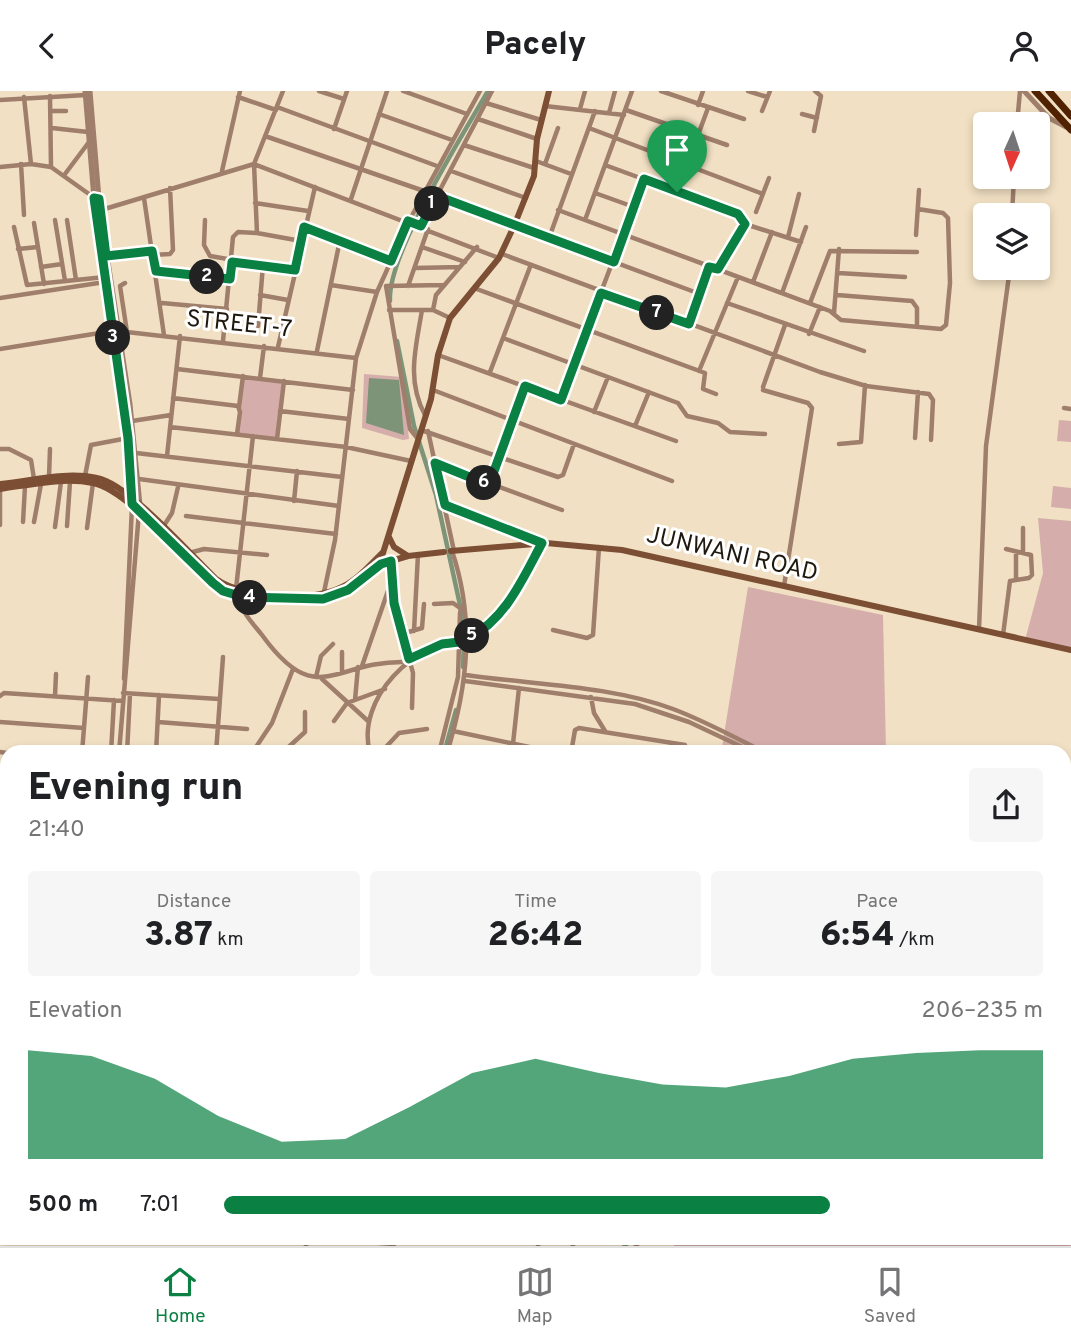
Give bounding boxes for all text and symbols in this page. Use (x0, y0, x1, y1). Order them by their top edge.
text: Pacely (485, 26, 586, 66)
icon: back (28, 27, 66, 65)
icon: person (1005, 27, 1043, 65)
north arrow (973, 112, 1050, 189)
map controls (973, 112, 1050, 280)
pin (647, 120, 707, 192)
icon: arrive (658, 131, 696, 169)
pin: 1 (414, 187, 450, 221)
text: 1 (428, 191, 435, 215)
button: layers (973, 203, 1050, 280)
pin: 2 (190, 259, 224, 295)
text: 2 (201, 264, 212, 288)
pin: 7 (640, 295, 674, 331)
text: 7 (651, 300, 662, 324)
street label: STREET-7 (185, 305, 293, 345)
pin: 3 (96, 321, 130, 355)
text: 3 (107, 325, 118, 349)
pin: 6 (466, 465, 502, 501)
text: 6 (478, 470, 489, 494)
street label: JUNWANI ROAD (643, 521, 821, 589)
pin: 4 (232, 581, 268, 615)
text: 4 (243, 585, 256, 609)
pin: 5 (454, 619, 490, 653)
text: 5 (466, 623, 477, 647)
text: Evening run (28, 765, 243, 814)
button: share (969, 768, 1043, 842)
text: 21:40 (28, 816, 85, 845)
text: Distance (157, 890, 231, 914)
text: Time (514, 890, 557, 914)
text: Pace (856, 890, 898, 914)
text: 3.87 (144, 914, 213, 958)
text: 26:42 (488, 914, 583, 958)
text: 6:54 (820, 914, 895, 958)
text: km (213, 928, 244, 952)
text: /km (895, 928, 935, 952)
text: Elevation (28, 997, 123, 1026)
text: 206–235 m (922, 997, 1043, 1026)
text: 500 m (28, 1191, 98, 1220)
text: 7:01 (140, 1191, 180, 1220)
tab: Home (155, 1263, 206, 1329)
tab: Map (516, 1263, 554, 1329)
tab: Saved (864, 1263, 916, 1329)

